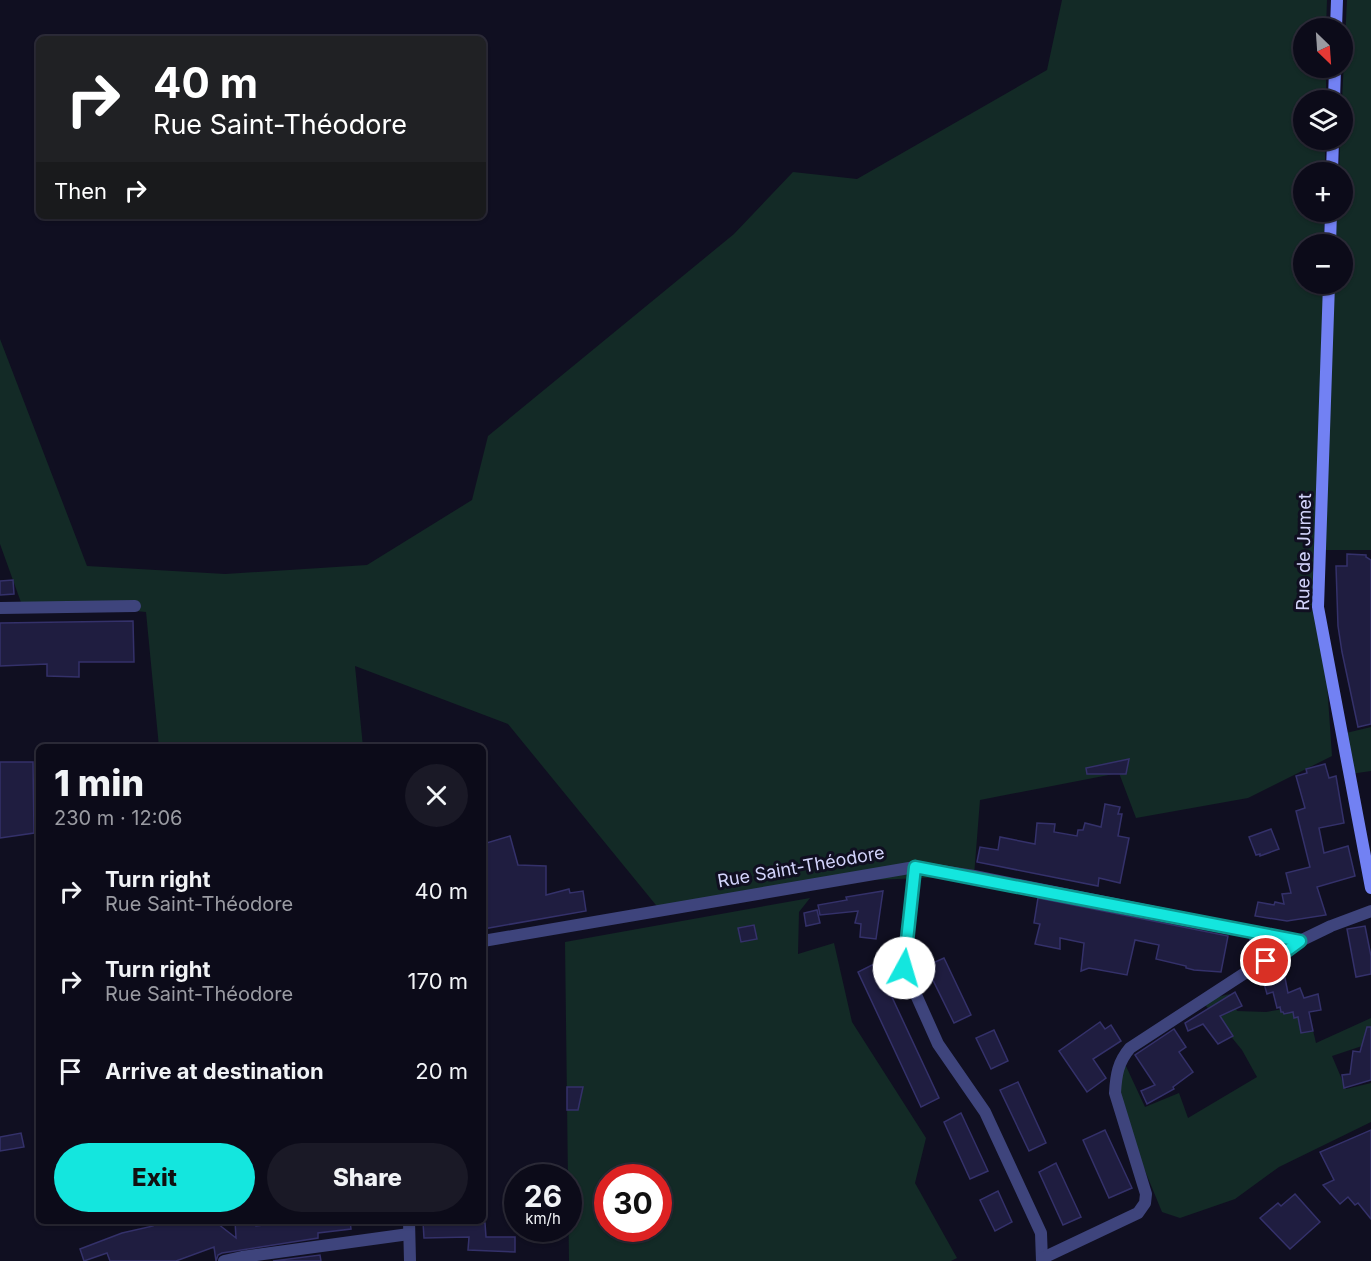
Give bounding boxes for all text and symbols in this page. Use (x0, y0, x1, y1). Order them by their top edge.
north arrow (1293, 18, 1353, 78)
map controls (1293, 18, 1353, 294)
text: 40 m (153, 57, 258, 108)
icon: right (54, 60, 132, 138)
button: layers (1293, 90, 1353, 150)
text: Rue Saint-Théodore (153, 108, 407, 141)
button: + (1293, 162, 1353, 222)
icon: right (119, 174, 152, 207)
text: Then (54, 178, 107, 204)
button: − (1293, 234, 1353, 294)
street label: Rue de Jumet (1292, 493, 1315, 611)
text: 1 min (54, 761, 144, 805)
button: close (405, 764, 468, 827)
text: 230 m · 12:06 (54, 806, 182, 830)
street label: Rue Saint-Théodore (716, 841, 886, 892)
text: Turn right (105, 866, 211, 892)
icon: right (54, 875, 87, 908)
text: 40 m (414, 878, 468, 904)
text: Rue Saint-Théodore (105, 892, 293, 916)
pin (1240, 935, 1291, 986)
position arrow (872, 936, 936, 1000)
icon: arrive (1249, 944, 1282, 977)
text: Turn right (105, 956, 211, 982)
icon: right (54, 965, 87, 998)
text: 170 m (408, 968, 468, 994)
text: Rue Saint-Théodore (105, 982, 293, 1006)
icon: arrive (54, 1055, 87, 1088)
text: Arrive at destination (105, 1058, 324, 1084)
text: 20 m (415, 1058, 468, 1084)
button: Exit (54, 1143, 255, 1212)
button: Share (267, 1143, 468, 1212)
speed limit sign: 30 (594, 1164, 672, 1242)
text: 26 (524, 1178, 562, 1214)
text: km/h (525, 1209, 561, 1228)

